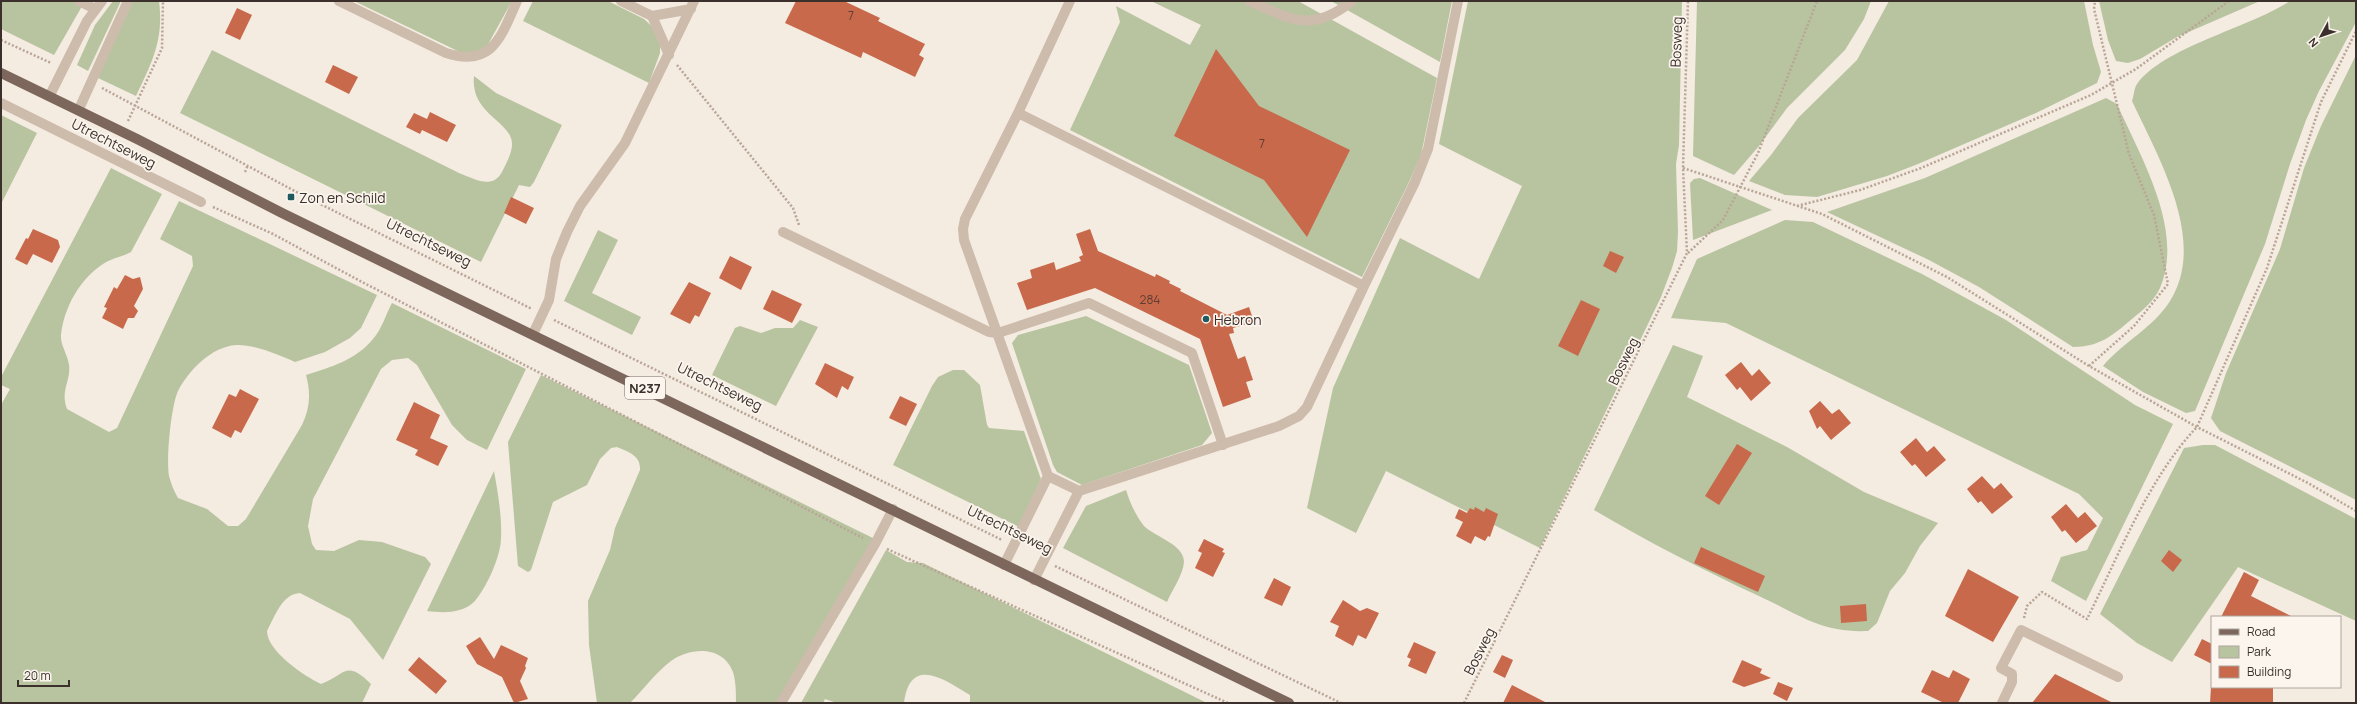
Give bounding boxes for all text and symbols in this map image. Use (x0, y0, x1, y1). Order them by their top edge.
house number: 7 (848, 7, 854, 24)
street label: Bosweg (1666, 16, 1686, 68)
north arrow (2301, 16, 2341, 56)
text: N (2305, 35, 2321, 51)
street label: Utrechtseweg (69, 114, 159, 172)
house number: 7 (1259, 135, 1265, 152)
place label: Zon en Schild (299, 188, 386, 207)
marker: Zon en Schild (286, 192, 296, 202)
street label: Utrechtseweg (383, 213, 475, 271)
house number: 284 (1140, 291, 1160, 308)
place label: Hebron (1214, 310, 1262, 329)
marker: Hebron (1201, 314, 1211, 324)
street label: Bosweg (1603, 334, 1643, 388)
street label: Utrechtseweg (674, 357, 766, 415)
road number: N237 (625, 377, 665, 399)
street label: Utrechtseweg (964, 500, 1056, 558)
legend (2211, 616, 2341, 688)
text: Road (2247, 623, 2275, 640)
street label: Bosweg (1459, 624, 1499, 678)
text: Park (2247, 643, 2272, 660)
scale bar (18, 662, 69, 688)
text: Building (2247, 663, 2291, 680)
text: 20 m (24, 667, 51, 684)

